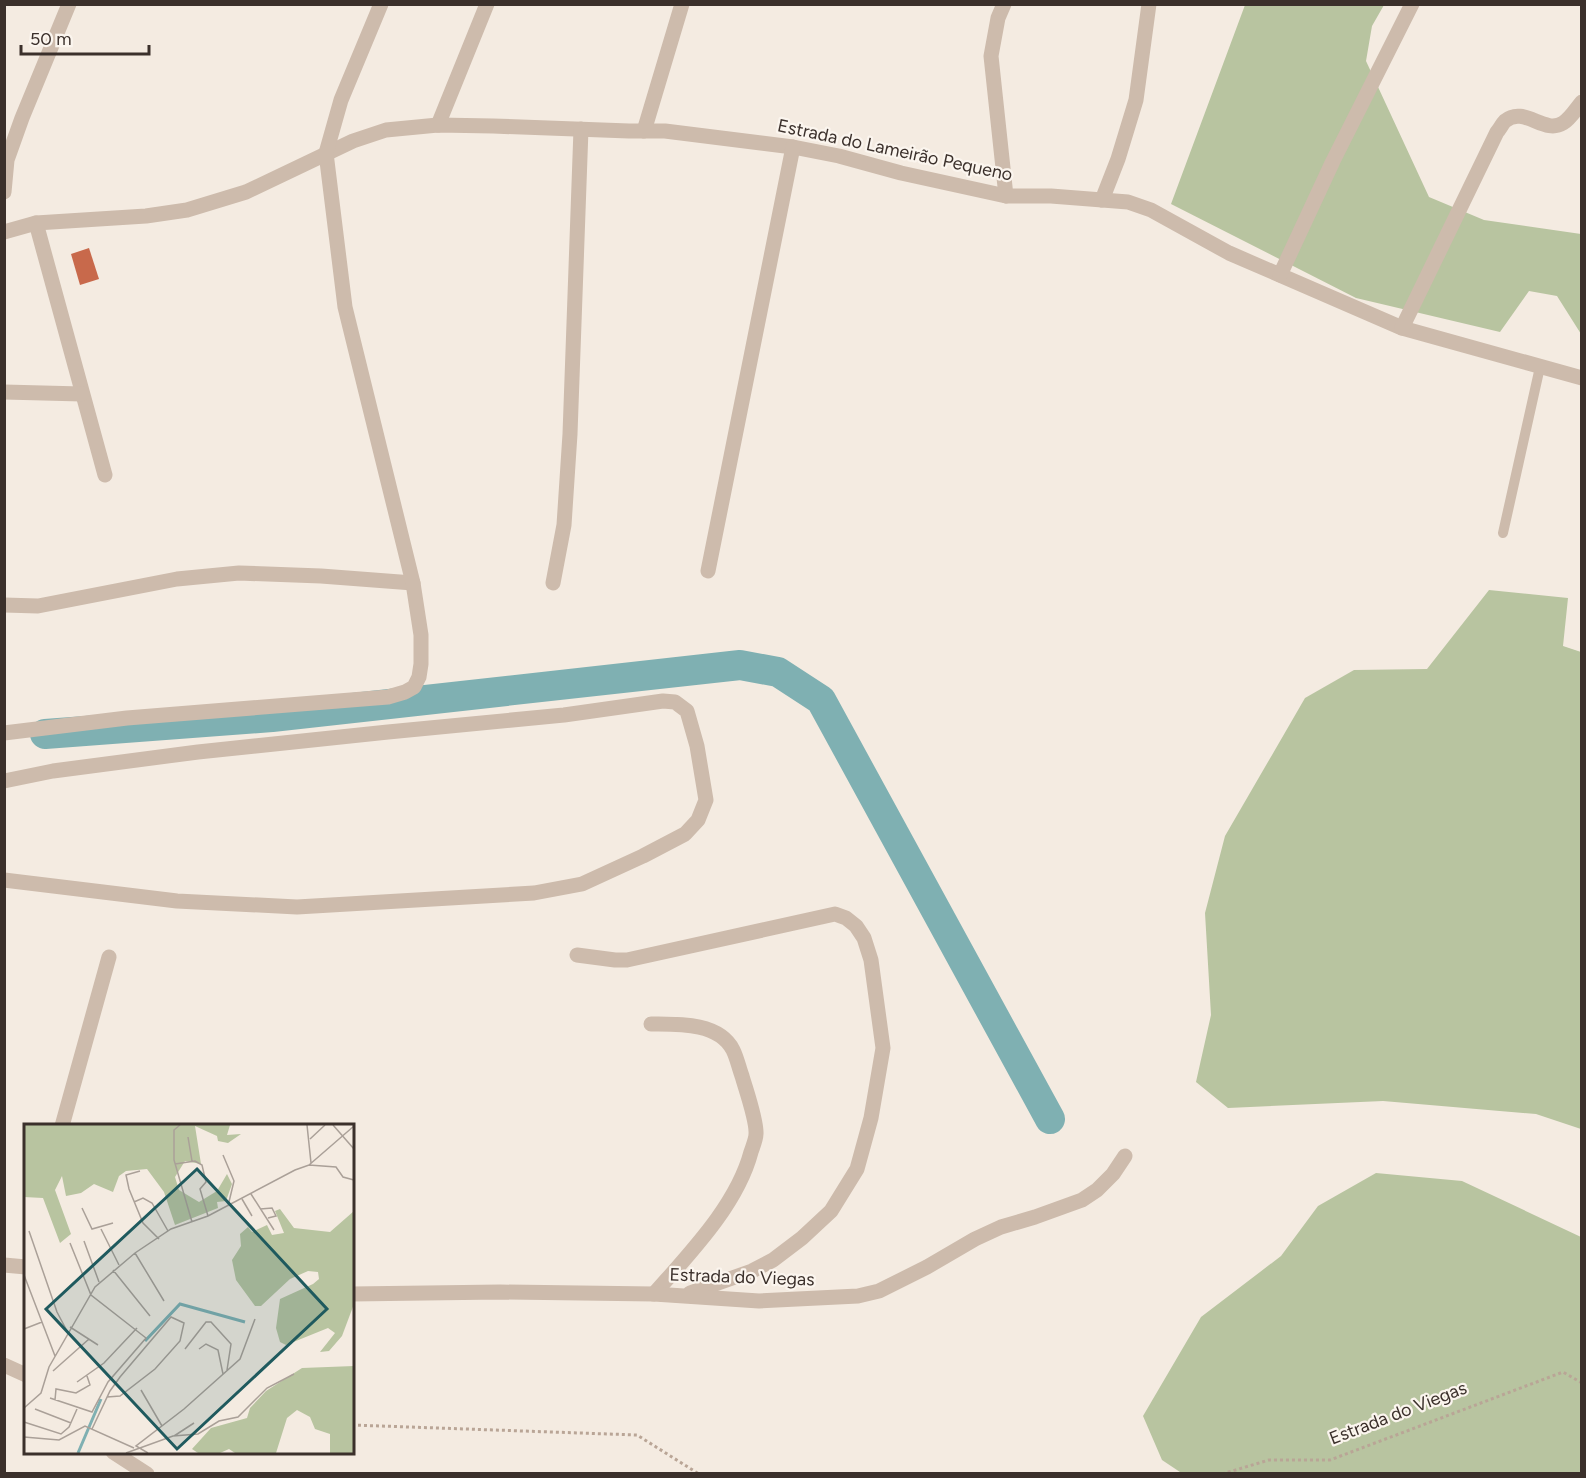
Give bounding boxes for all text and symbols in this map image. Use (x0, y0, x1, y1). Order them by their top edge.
scale bar (21, 18, 148, 56)
text: 50 m (30, 28, 72, 50)
street label: Estrada do Lameirão Pequeno (776, 114, 1014, 186)
inset map (24, 1124, 354, 1454)
street label: Estrada do Viegas (669, 1263, 815, 1291)
street label: Estrada do Viegas (1326, 1377, 1470, 1449)

